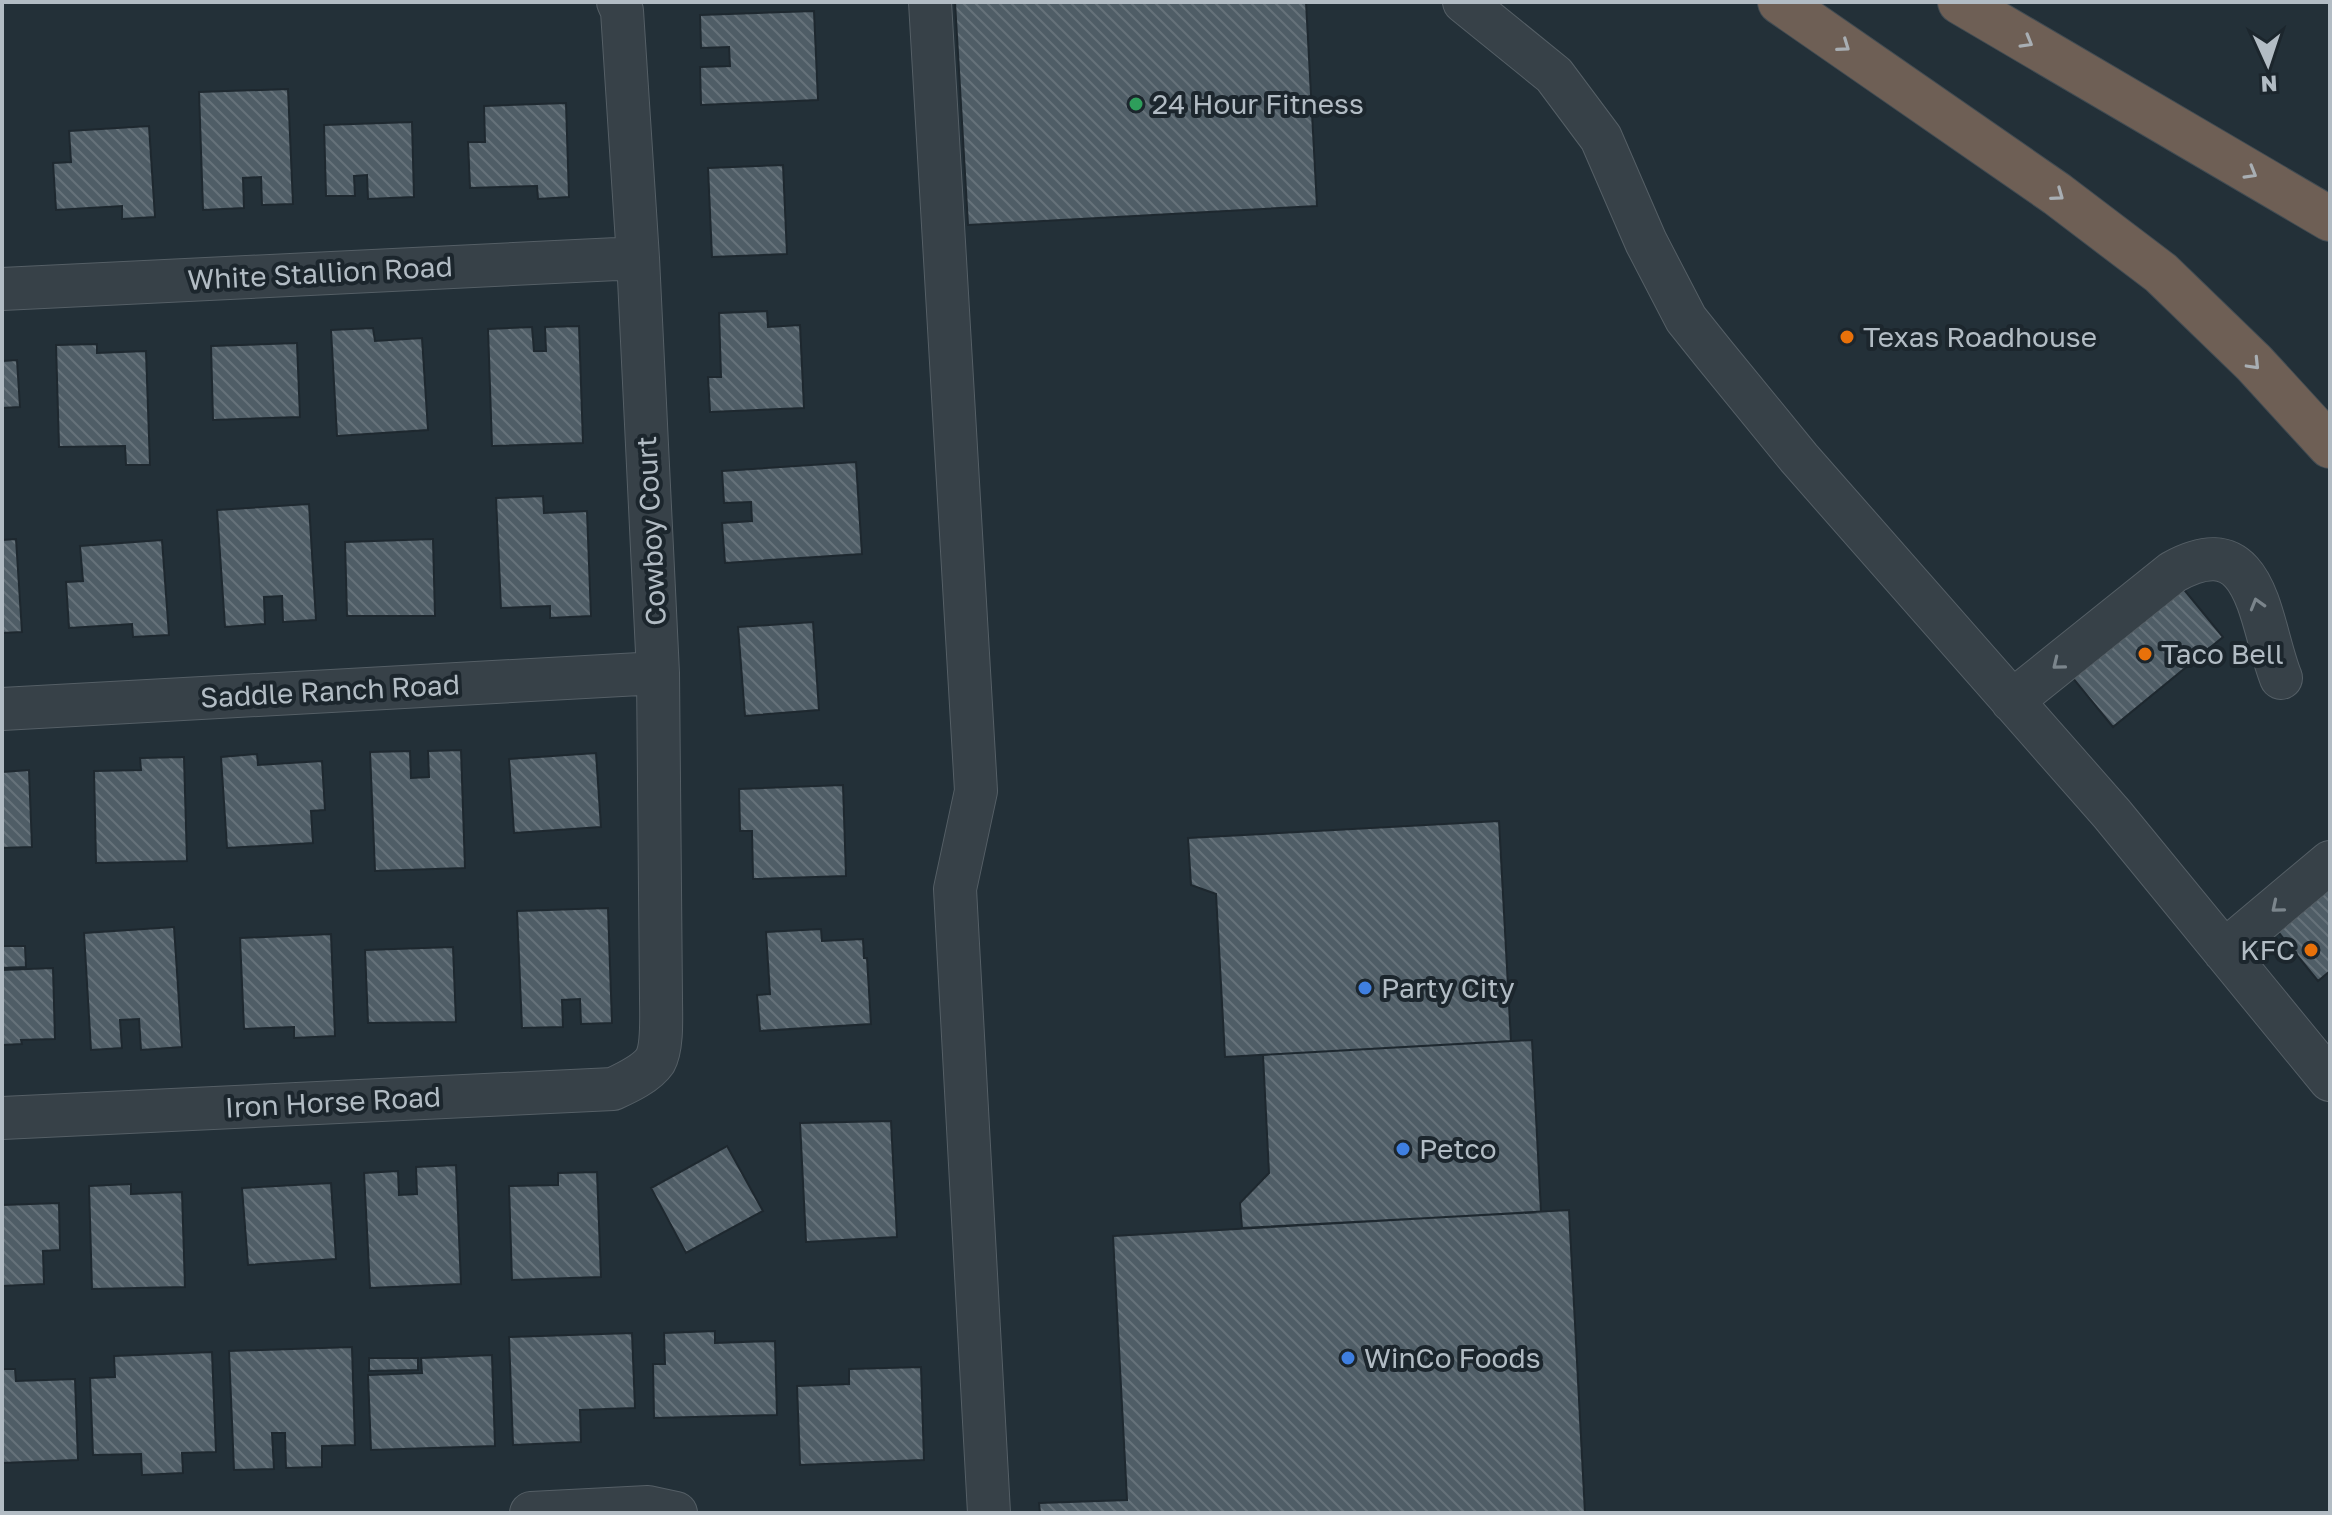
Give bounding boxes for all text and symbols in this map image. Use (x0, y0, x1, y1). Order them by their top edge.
north arrow (2228, 24, 2308, 104)
one-way arrow (2018, 32, 2033, 47)
one-way arrow (1836, 36, 1850, 51)
text: N (2260, 71, 2278, 98)
place label: 24 Hour Fitness (1152, 87, 1364, 120)
marker: 24 Hour Fitness (1127, 95, 1145, 113)
one-way arrow (2242, 163, 2257, 179)
one-way arrow (2049, 185, 2064, 199)
street label: White Stallion Road (187, 249, 453, 296)
place label: Texas Roadhouse (1863, 320, 2097, 353)
marker: Texas Roadhouse (1838, 328, 1856, 346)
one-way arrow (2245, 355, 2260, 369)
street label: Cowboy Court (629, 435, 672, 627)
one-way arrow (2250, 598, 2267, 611)
place label: Taco Bell (2161, 637, 2284, 670)
marker: Taco Bell (2136, 645, 2154, 663)
one-way arrow (2052, 655, 2067, 669)
street label: Saddle Ranch Road (199, 667, 461, 714)
one-way arrow (2272, 897, 2287, 912)
place label: KFC (2240, 933, 2295, 966)
marker: KFC (2302, 941, 2320, 959)
place label: Party City (1381, 971, 1515, 1004)
marker: Party City (1356, 979, 1374, 997)
street label: Iron Horse Road (224, 1079, 442, 1124)
place label: Petco (1419, 1132, 1497, 1165)
marker: Petco (1394, 1140, 1412, 1158)
place label: WinCo Foods (1364, 1341, 1541, 1374)
marker: WinCo Foods (1339, 1349, 1357, 1367)

